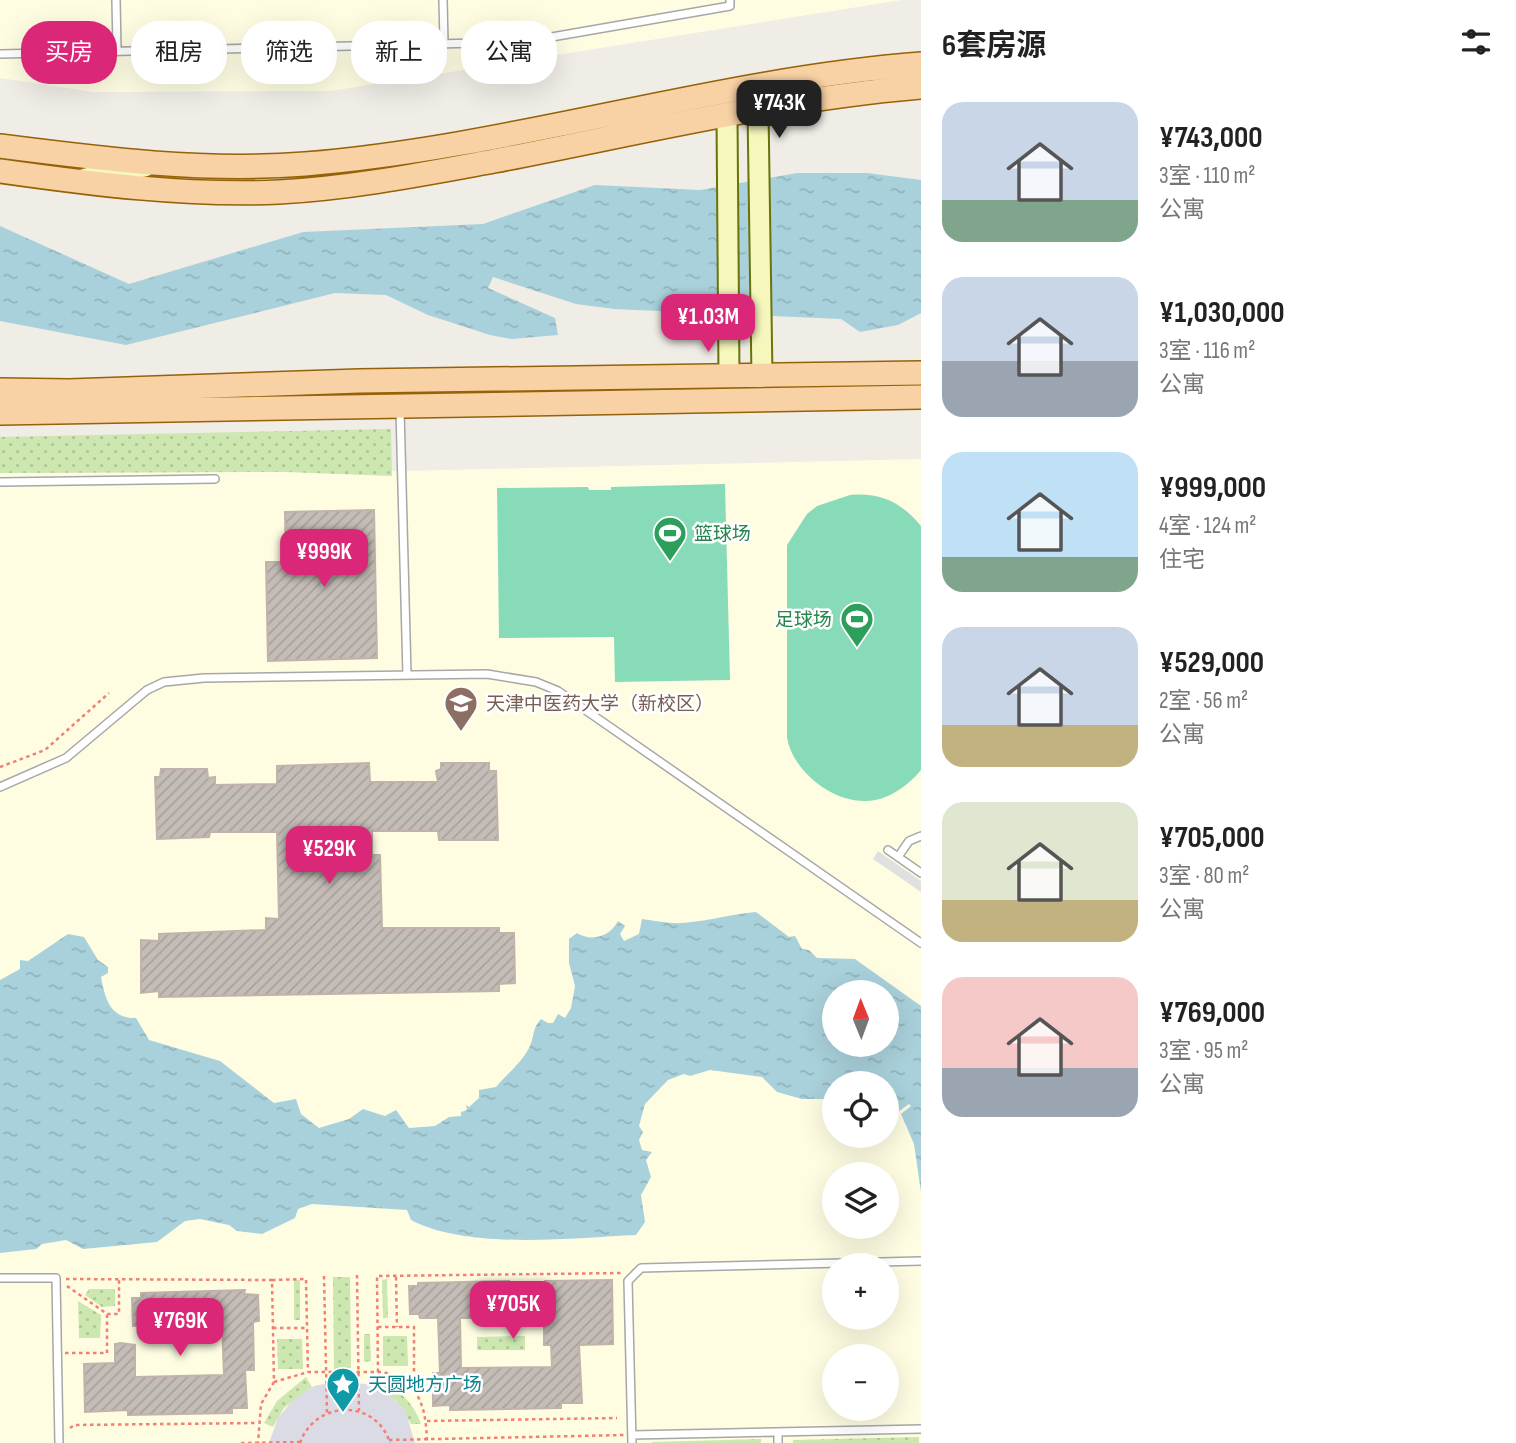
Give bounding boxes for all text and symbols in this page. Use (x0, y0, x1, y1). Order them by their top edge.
chip: 买房 (21, 21, 117, 84)
chip: 租房 (131, 21, 227, 84)
chip: 筛选 (241, 21, 337, 84)
chip: 新上 (351, 21, 447, 84)
chip: 公寓 (461, 21, 557, 84)
icon: filters (1457, 23, 1495, 61)
text: 6套房源 (942, 28, 1046, 64)
pin: ¥743K (730, 80, 828, 140)
text: ¥743K (752, 89, 806, 117)
text: ¥743,000 (1159, 120, 1263, 156)
icon: home (998, 130, 1082, 214)
text: 3室 · 110 m² (1159, 162, 1255, 190)
text: 公寓 (1159, 196, 1205, 224)
pin: ¥1.03M (651, 294, 765, 354)
text: ¥1,030,000 (1159, 295, 1285, 331)
text: ¥1.03M (677, 303, 739, 331)
icon: home (998, 305, 1082, 389)
text: 3室 · 116 m² (1159, 337, 1255, 365)
text: 公寓 (1159, 371, 1205, 399)
text: ¥999,000 (1159, 470, 1266, 506)
icon: home (998, 480, 1082, 564)
text: 4室 · 124 m² (1159, 512, 1256, 540)
sports icon: 篮球场 (651, 514, 689, 563)
place label: 篮球场 (694, 523, 751, 546)
pin: ¥999K (275, 530, 373, 589)
text: ¥999K (296, 538, 352, 566)
text: 住宅 (1159, 546, 1205, 574)
sports icon: 足球场 (838, 600, 876, 649)
place label: 足球场 (775, 609, 832, 632)
text: ¥529,000 (1159, 645, 1264, 681)
icon: home (998, 655, 1082, 739)
school or university icon: 天津中医药大学（新校区） (442, 684, 480, 733)
text: 2室 · 56 m² (1159, 687, 1248, 715)
place label: 天津中医药大学（新校区） (486, 693, 714, 716)
text: 公寓 (1159, 721, 1205, 749)
text: ¥705,000 (1159, 820, 1265, 856)
pin: ¥529K (280, 826, 378, 886)
icon: home (998, 830, 1082, 914)
text: ¥529K (302, 835, 356, 863)
text: 3室 · 80 m² (1159, 862, 1249, 890)
text: 公寓 (1159, 896, 1205, 924)
north arrow (822, 980, 900, 1057)
map controls (822, 980, 899, 1421)
text: ¥769,000 (1159, 995, 1265, 1031)
icon: home (998, 1005, 1082, 1089)
text: 3室 · 95 m² (1159, 1037, 1249, 1065)
button: locate (822, 1071, 899, 1148)
text: 公寓 (1159, 1071, 1205, 1099)
button: layers (822, 1162, 899, 1239)
button: + (822, 1253, 899, 1330)
pin: ¥705K (464, 1282, 562, 1341)
text: ¥705K (486, 1290, 540, 1318)
pin: ¥769K (131, 1298, 229, 1358)
text: ¥769K (153, 1307, 207, 1335)
button: − (822, 1344, 899, 1421)
place icon: 天圆地方广场 (324, 1365, 362, 1414)
place label: 天圆地方广场 (368, 1374, 482, 1397)

